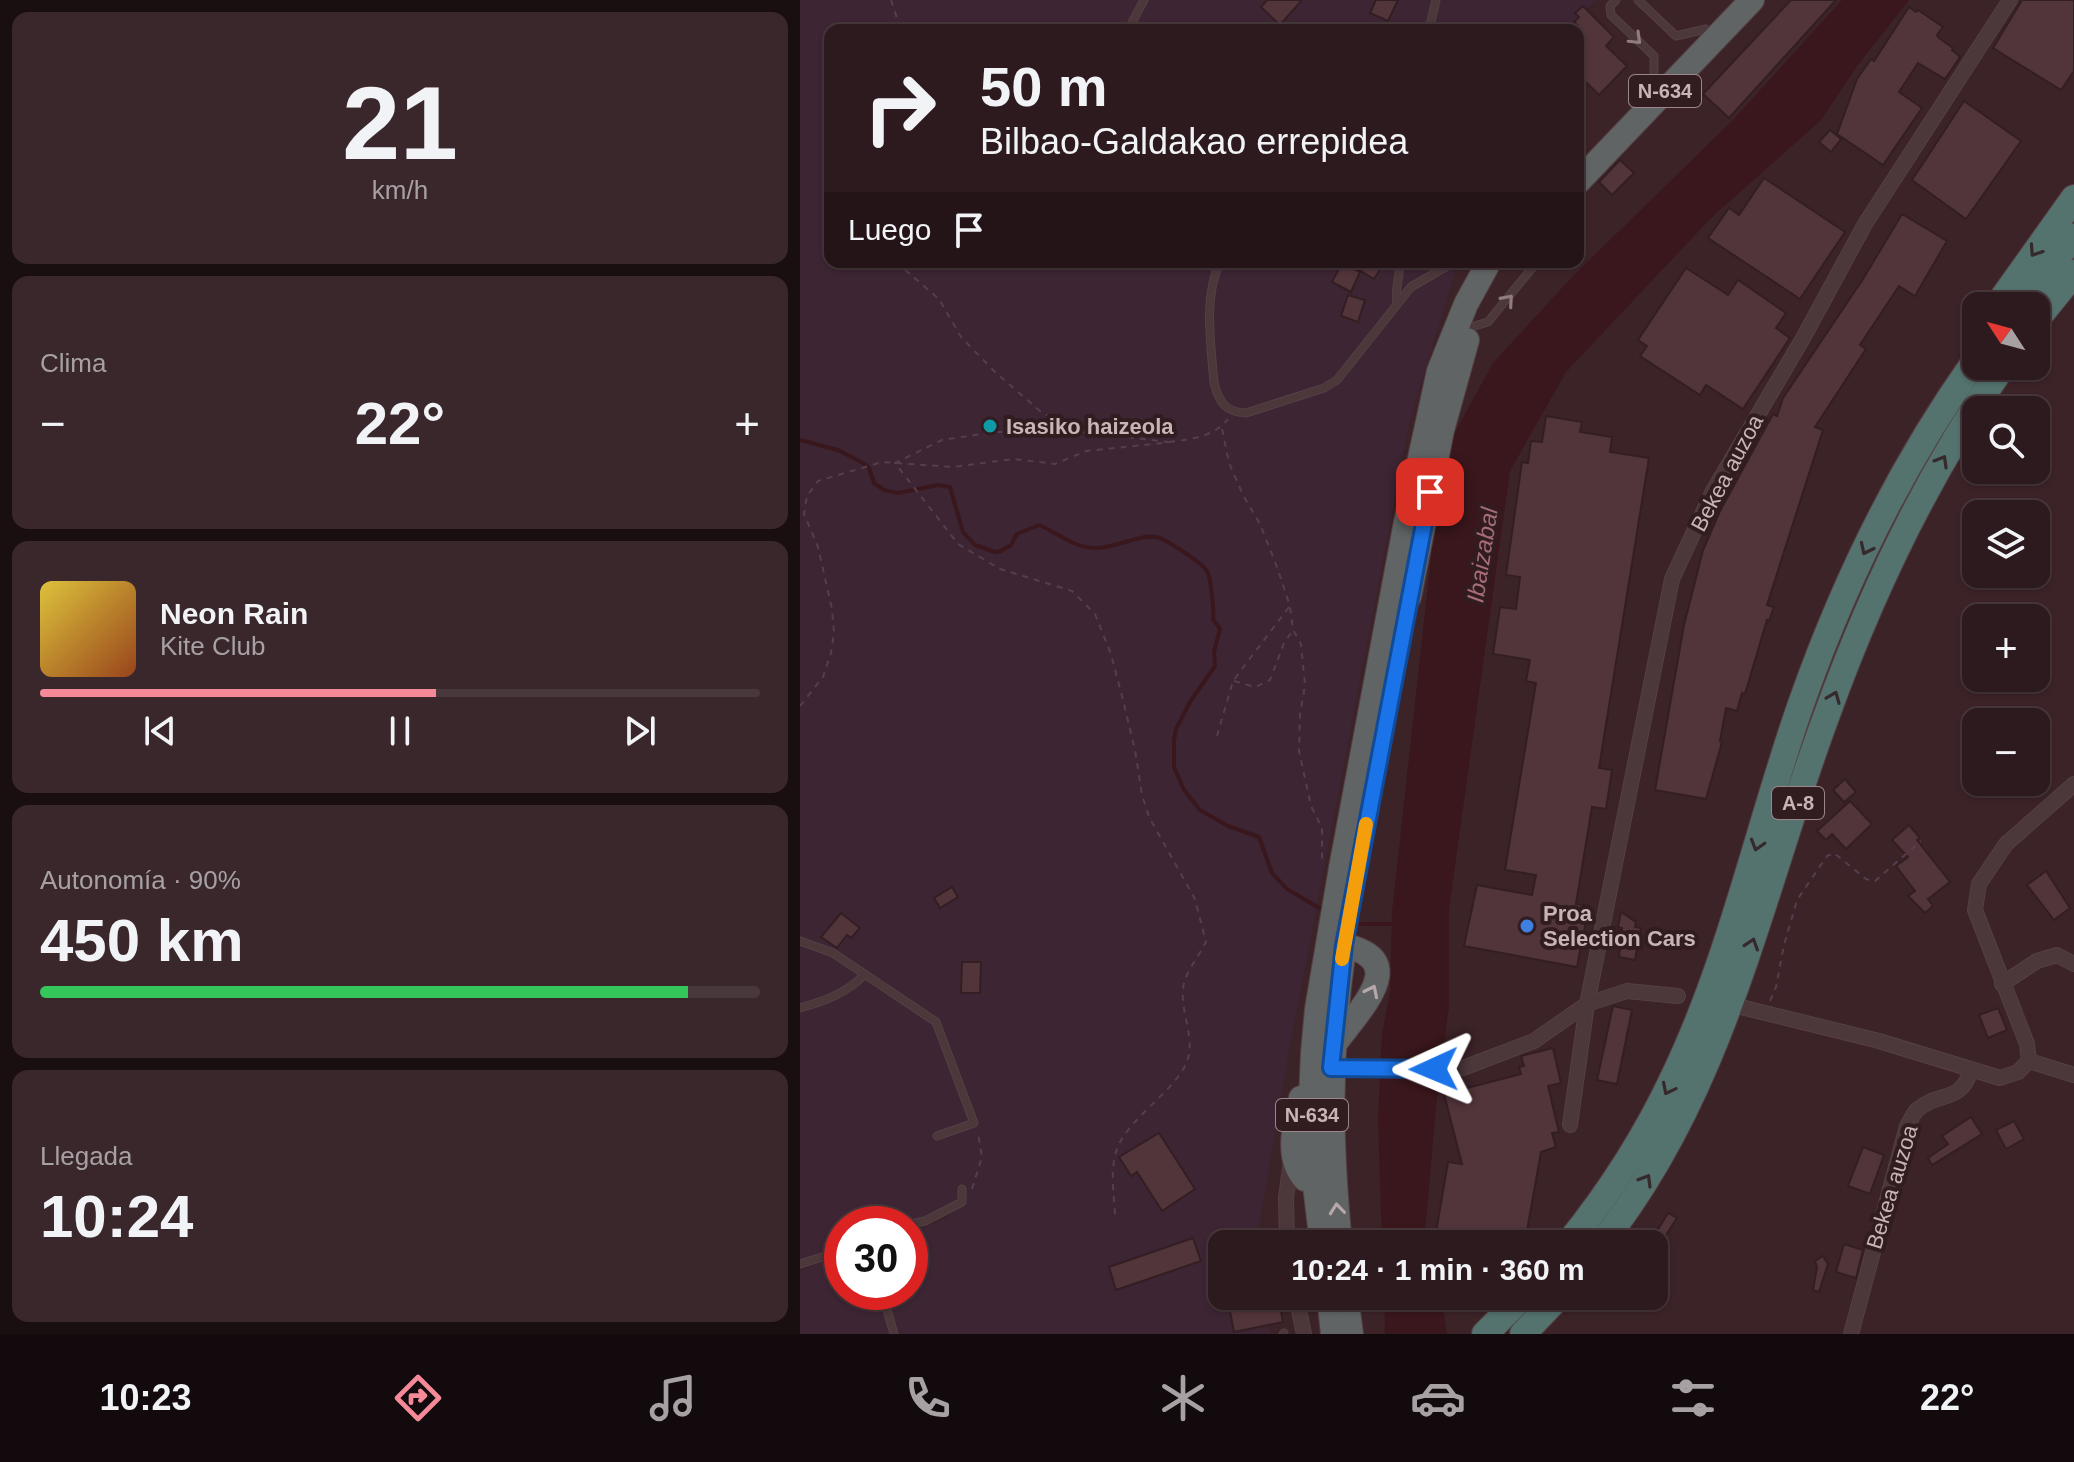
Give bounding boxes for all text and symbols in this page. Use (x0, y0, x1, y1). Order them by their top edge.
one-way arrow (1627, 30, 1641, 44)
text: 50 m (980, 55, 1108, 118)
icon: right (848, 56, 952, 160)
text: 21 (342, 65, 458, 181)
road number: N-634 (1629, 75, 1701, 107)
text: Bilbao-Galdakao errepidea (980, 121, 1408, 162)
text: km/h (372, 175, 428, 205)
icon: arrive (947, 208, 991, 252)
text: Luego (848, 213, 931, 246)
one-way arrow (2030, 243, 2045, 257)
north arrow (1962, 292, 2050, 380)
map controls (1962, 292, 2050, 796)
one-way arrow (1498, 294, 1513, 309)
text: Clima (40, 348, 106, 378)
text: 22° (355, 390, 445, 457)
button: search (1962, 396, 2050, 484)
text: − (40, 399, 66, 448)
text: + (734, 399, 760, 448)
street label: Bekea auzoa (1686, 410, 1769, 536)
place label: Isasiko haizeola (1006, 414, 1174, 439)
marker: Isasiko haizeola (981, 417, 999, 435)
one-way arrow (1932, 455, 1947, 470)
pin (1396, 458, 1464, 526)
icon: arrive (1408, 470, 1452, 514)
button: layers (1962, 500, 2050, 588)
water label: Ibaizabal (1461, 505, 1503, 605)
one-way arrow (1860, 540, 1876, 555)
text: Neon Rain (160, 597, 308, 630)
button: + (1962, 604, 2050, 692)
text: Kite Club (160, 631, 266, 661)
one-way arrow (1824, 691, 1840, 705)
button: − (1962, 708, 2050, 796)
icon: previous (138, 709, 182, 753)
icon: pause (378, 709, 422, 753)
icon: next (618, 709, 662, 753)
road number: A-8 (1772, 787, 1824, 819)
one-way arrow (1750, 838, 1766, 851)
text: Autonomía · 90% (40, 865, 241, 895)
place label: Proa Selection Cars (1543, 901, 1696, 951)
text: 450 km (40, 907, 244, 974)
marker: Proa Selection Cars (1518, 917, 1536, 935)
one-way arrow (1743, 937, 1759, 951)
one-way arrow (1362, 984, 1378, 999)
position arrow (1392, 1027, 1476, 1111)
one-way arrow (1662, 1081, 1677, 1095)
road number: N-634 (1276, 1099, 1348, 1131)
street label: Bekea auzoa (1861, 1121, 1923, 1252)
text: Llegada (40, 1141, 133, 1171)
one-way arrow (1636, 1174, 1651, 1189)
text: 10:24 (40, 1183, 193, 1250)
one-way arrow (1328, 1202, 1345, 1215)
speed limit sign: 30 (824, 1206, 928, 1310)
text: 10:24 · 1 min · 360 m (1291, 1253, 1585, 1286)
icon: directions (390, 1370, 446, 1426)
icon: music (645, 1370, 701, 1426)
icon: phone (900, 1370, 956, 1426)
icon: climate (1155, 1370, 1211, 1426)
icon: car (1410, 1370, 1466, 1426)
icon: filters (1665, 1370, 1721, 1426)
text: 10:23 (99, 1377, 192, 1418)
text: 22° (1920, 1377, 1974, 1418)

